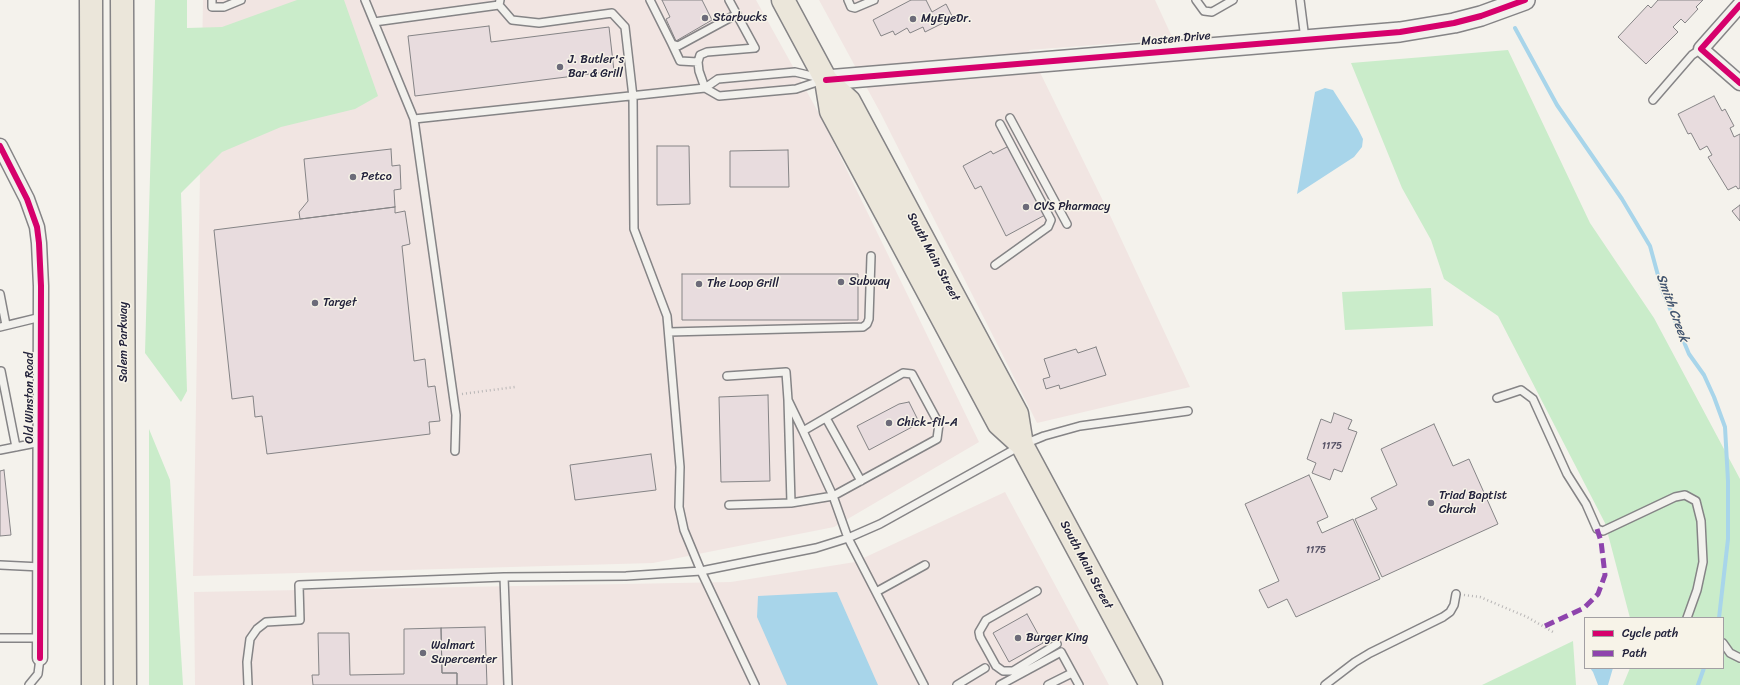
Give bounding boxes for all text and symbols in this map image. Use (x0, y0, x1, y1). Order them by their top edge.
place label: Starbucks (713, 11, 767, 25)
place label: MyEyeDr. (921, 12, 972, 26)
marker: Starbucks (700, 13, 710, 23)
marker: MyEyeDr. (908, 14, 918, 24)
street label: Masten Drive (1141, 29, 1211, 49)
place label: J. Butler's Bar & Grill (568, 53, 624, 81)
marker: J. Butler's Bar & Grill (555, 62, 565, 72)
place label: Petco (361, 170, 392, 184)
marker: Petco (348, 172, 358, 182)
place label: CVS Pharmacy (1034, 200, 1110, 214)
marker: CVS Pharmacy (1021, 202, 1031, 212)
street label: South Main Street (904, 210, 962, 304)
water label: Smith Creek (1652, 272, 1692, 344)
place label: Subway (849, 275, 890, 289)
place label: The Loop Grill (707, 277, 779, 291)
marker: Subway (836, 277, 846, 287)
marker: The Loop Grill (694, 279, 704, 289)
place label: Target (323, 296, 357, 310)
marker: Target (310, 298, 320, 308)
street label: Salem Parkway (117, 302, 131, 382)
street label: Old Winston Road (23, 352, 37, 444)
place label: Chick-fil-A (897, 416, 958, 430)
marker: Chick-fil-A (884, 418, 894, 428)
house number: 1175 (1322, 440, 1342, 452)
place label: Triad Baptist Church (1439, 489, 1507, 517)
marker: Triad Baptist Church (1426, 498, 1436, 508)
street label: South Main Street (1057, 518, 1115, 612)
house number: 1175 (1306, 544, 1326, 556)
legend (1584, 617, 1724, 669)
text: Cycle path (1622, 622, 1678, 644)
place label: Burger King (1026, 631, 1088, 645)
marker: Burger King (1013, 633, 1023, 643)
place label: Walmart Supercenter (431, 639, 497, 667)
text: Path (1622, 642, 1647, 664)
marker: Walmart Supercenter (418, 648, 428, 658)

